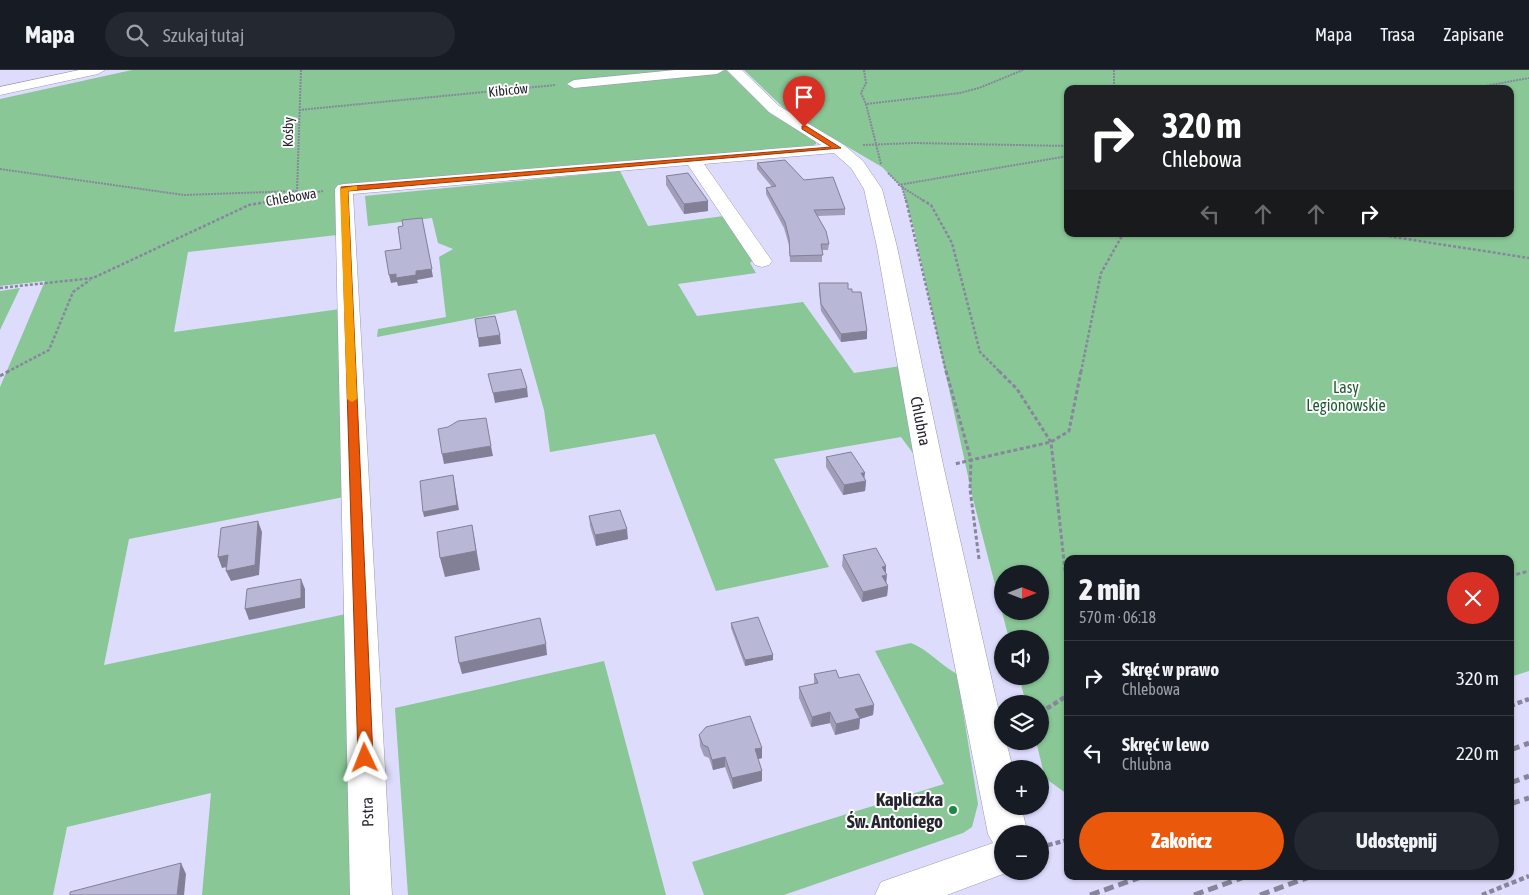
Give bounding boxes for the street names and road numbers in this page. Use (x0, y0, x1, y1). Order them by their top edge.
street label: Kibiców (487, 80, 529, 100)
street label: Kośby (280, 116, 296, 147)
street label: Chlebowa (265, 185, 317, 209)
street label: Chlubna (907, 395, 935, 447)
street label: Pstra (357, 797, 377, 827)

